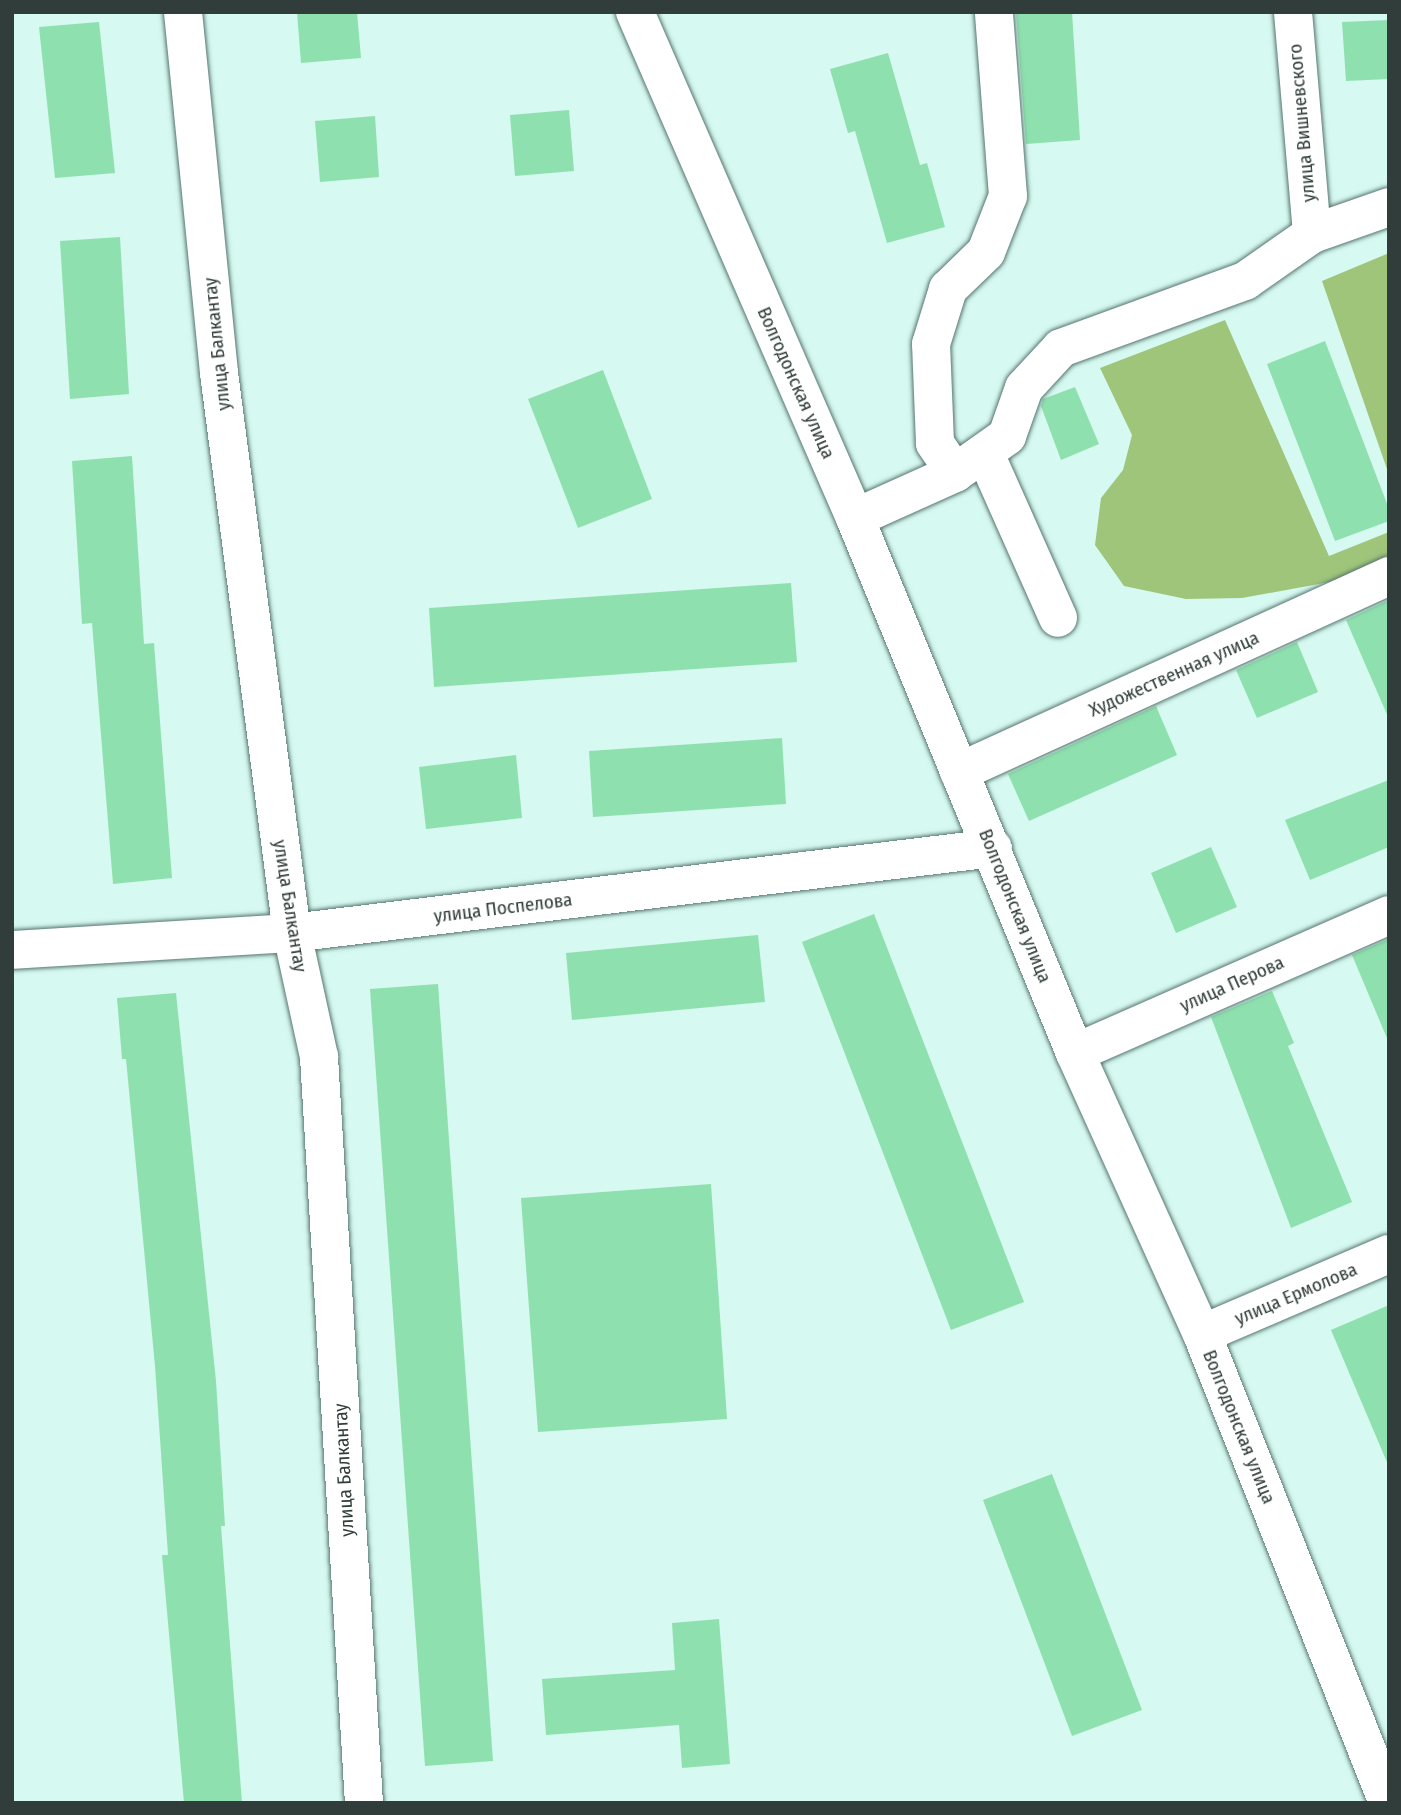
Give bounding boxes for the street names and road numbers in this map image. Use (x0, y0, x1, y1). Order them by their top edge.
street label: улица Вишневского (1284, 43, 1320, 203)
street label: улица Балкантау (199, 276, 235, 412)
street label: Волгодонская улица (752, 304, 840, 462)
street label: Художественная улица (1085, 626, 1263, 722)
street label: Волгодонская улица (974, 826, 1056, 986)
street label: улица Балкантау (268, 838, 312, 974)
street label: улица Поспелова (432, 888, 574, 928)
street label: улица Перова (1176, 951, 1288, 1017)
street label: улица Ермолова (1231, 1258, 1361, 1330)
street label: Волгодонская улица (1198, 1347, 1280, 1507)
street label: улица Балкантау (329, 1403, 359, 1537)

